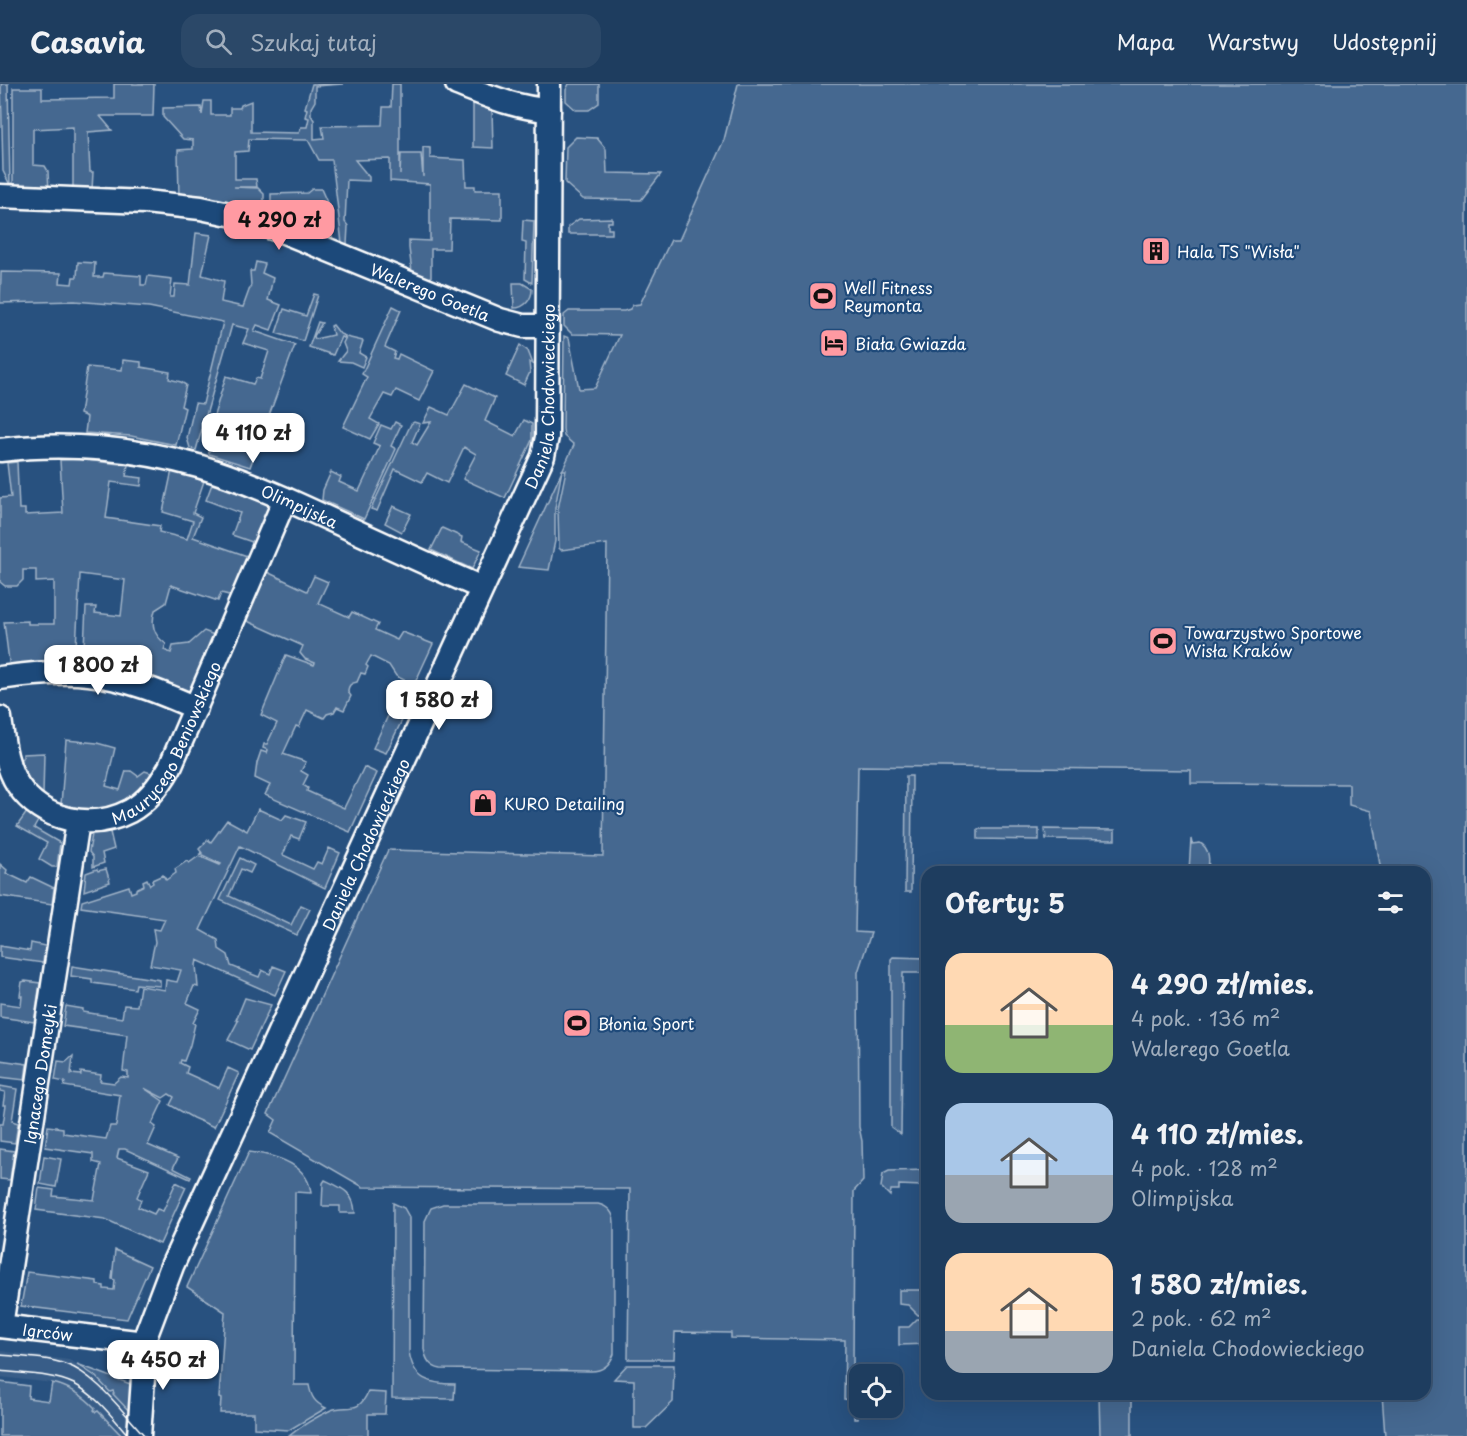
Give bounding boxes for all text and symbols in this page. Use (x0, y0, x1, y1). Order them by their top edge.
search box (181, 14, 601, 68)
text: Casavia (30, 20, 145, 63)
icon: search (202, 25, 235, 58)
text: Szukaj tutaj (250, 25, 377, 58)
text: Mapa (1117, 25, 1175, 57)
text: Warstwy (1208, 25, 1299, 57)
text: Udostępnij (1332, 25, 1437, 57)
pin: 4 290 zł (217, 200, 341, 251)
text: 4 290 zł (238, 204, 320, 234)
building icon: Hala TS "Wisła" (1140, 235, 1172, 267)
place label: Hala TS "Wisła" (1177, 239, 1300, 263)
street label: Walerego Goetla (367, 256, 494, 327)
place label: Well Fitness Reymonta (844, 275, 933, 317)
sports icon: Well Fitness Reymonta (807, 280, 839, 312)
street label: Daniela Chodowieckiego (518, 304, 560, 492)
hotel icon: Biała Gwiazda (818, 327, 850, 359)
place label: Biała Gwiazda (855, 331, 967, 355)
pin: 4 110 zł (191, 413, 315, 464)
text: 4 110 zł (216, 417, 290, 447)
street label: Olimpijska (257, 478, 342, 533)
place label: Towarzystwo Sportowe Wisła Kraków (1184, 620, 1362, 662)
sports icon: Towarzystwo Sportowe Wisła Kraków (1147, 625, 1179, 657)
pin: 1 800 zł (36, 645, 160, 696)
text: 1 800 zł (58, 649, 138, 679)
street label: Maurycego Beniowskiego (108, 657, 226, 830)
pin: 1 580 zł (377, 680, 501, 731)
text: 1 580 zł (400, 684, 478, 714)
street label: Daniela Chodowieckiego (315, 754, 415, 934)
shop icon: KURO Detailing (467, 787, 499, 819)
place label: KURO Detailing (504, 791, 625, 815)
text: Oferty: 5 (945, 883, 1065, 922)
icon: filters (1374, 886, 1407, 919)
text: 4 290 zł/mies. (1131, 964, 1314, 1003)
icon: home (993, 977, 1065, 1049)
street label: Ignacego Domeyki (17, 1002, 62, 1146)
text: 4 pok. · 136 m² (1131, 1003, 1280, 1033)
sports icon: Błonia Sport (561, 1007, 593, 1039)
place label: Błonia Sport (598, 1011, 695, 1035)
text: Walerego Goetla (1131, 1033, 1290, 1063)
text: 4 110 zł/mies. (1131, 1114, 1304, 1153)
icon: home (993, 1127, 1065, 1199)
text: 4 pok. · 128 m² (1131, 1153, 1278, 1183)
text: Olimpijska (1131, 1183, 1233, 1213)
text: 1 580 zł/mies. (1131, 1264, 1308, 1303)
icon: home (993, 1277, 1065, 1349)
text: 2 pok. · 62 m² (1131, 1303, 1272, 1333)
street label: Igrców (21, 1317, 75, 1347)
text: Daniela Chodowieckiego (1131, 1333, 1365, 1363)
pin: 4 450 zł (101, 1340, 225, 1391)
text: 4 450 zł (121, 1344, 205, 1374)
map controls (849, 1364, 903, 1418)
button: locate (849, 1364, 903, 1418)

